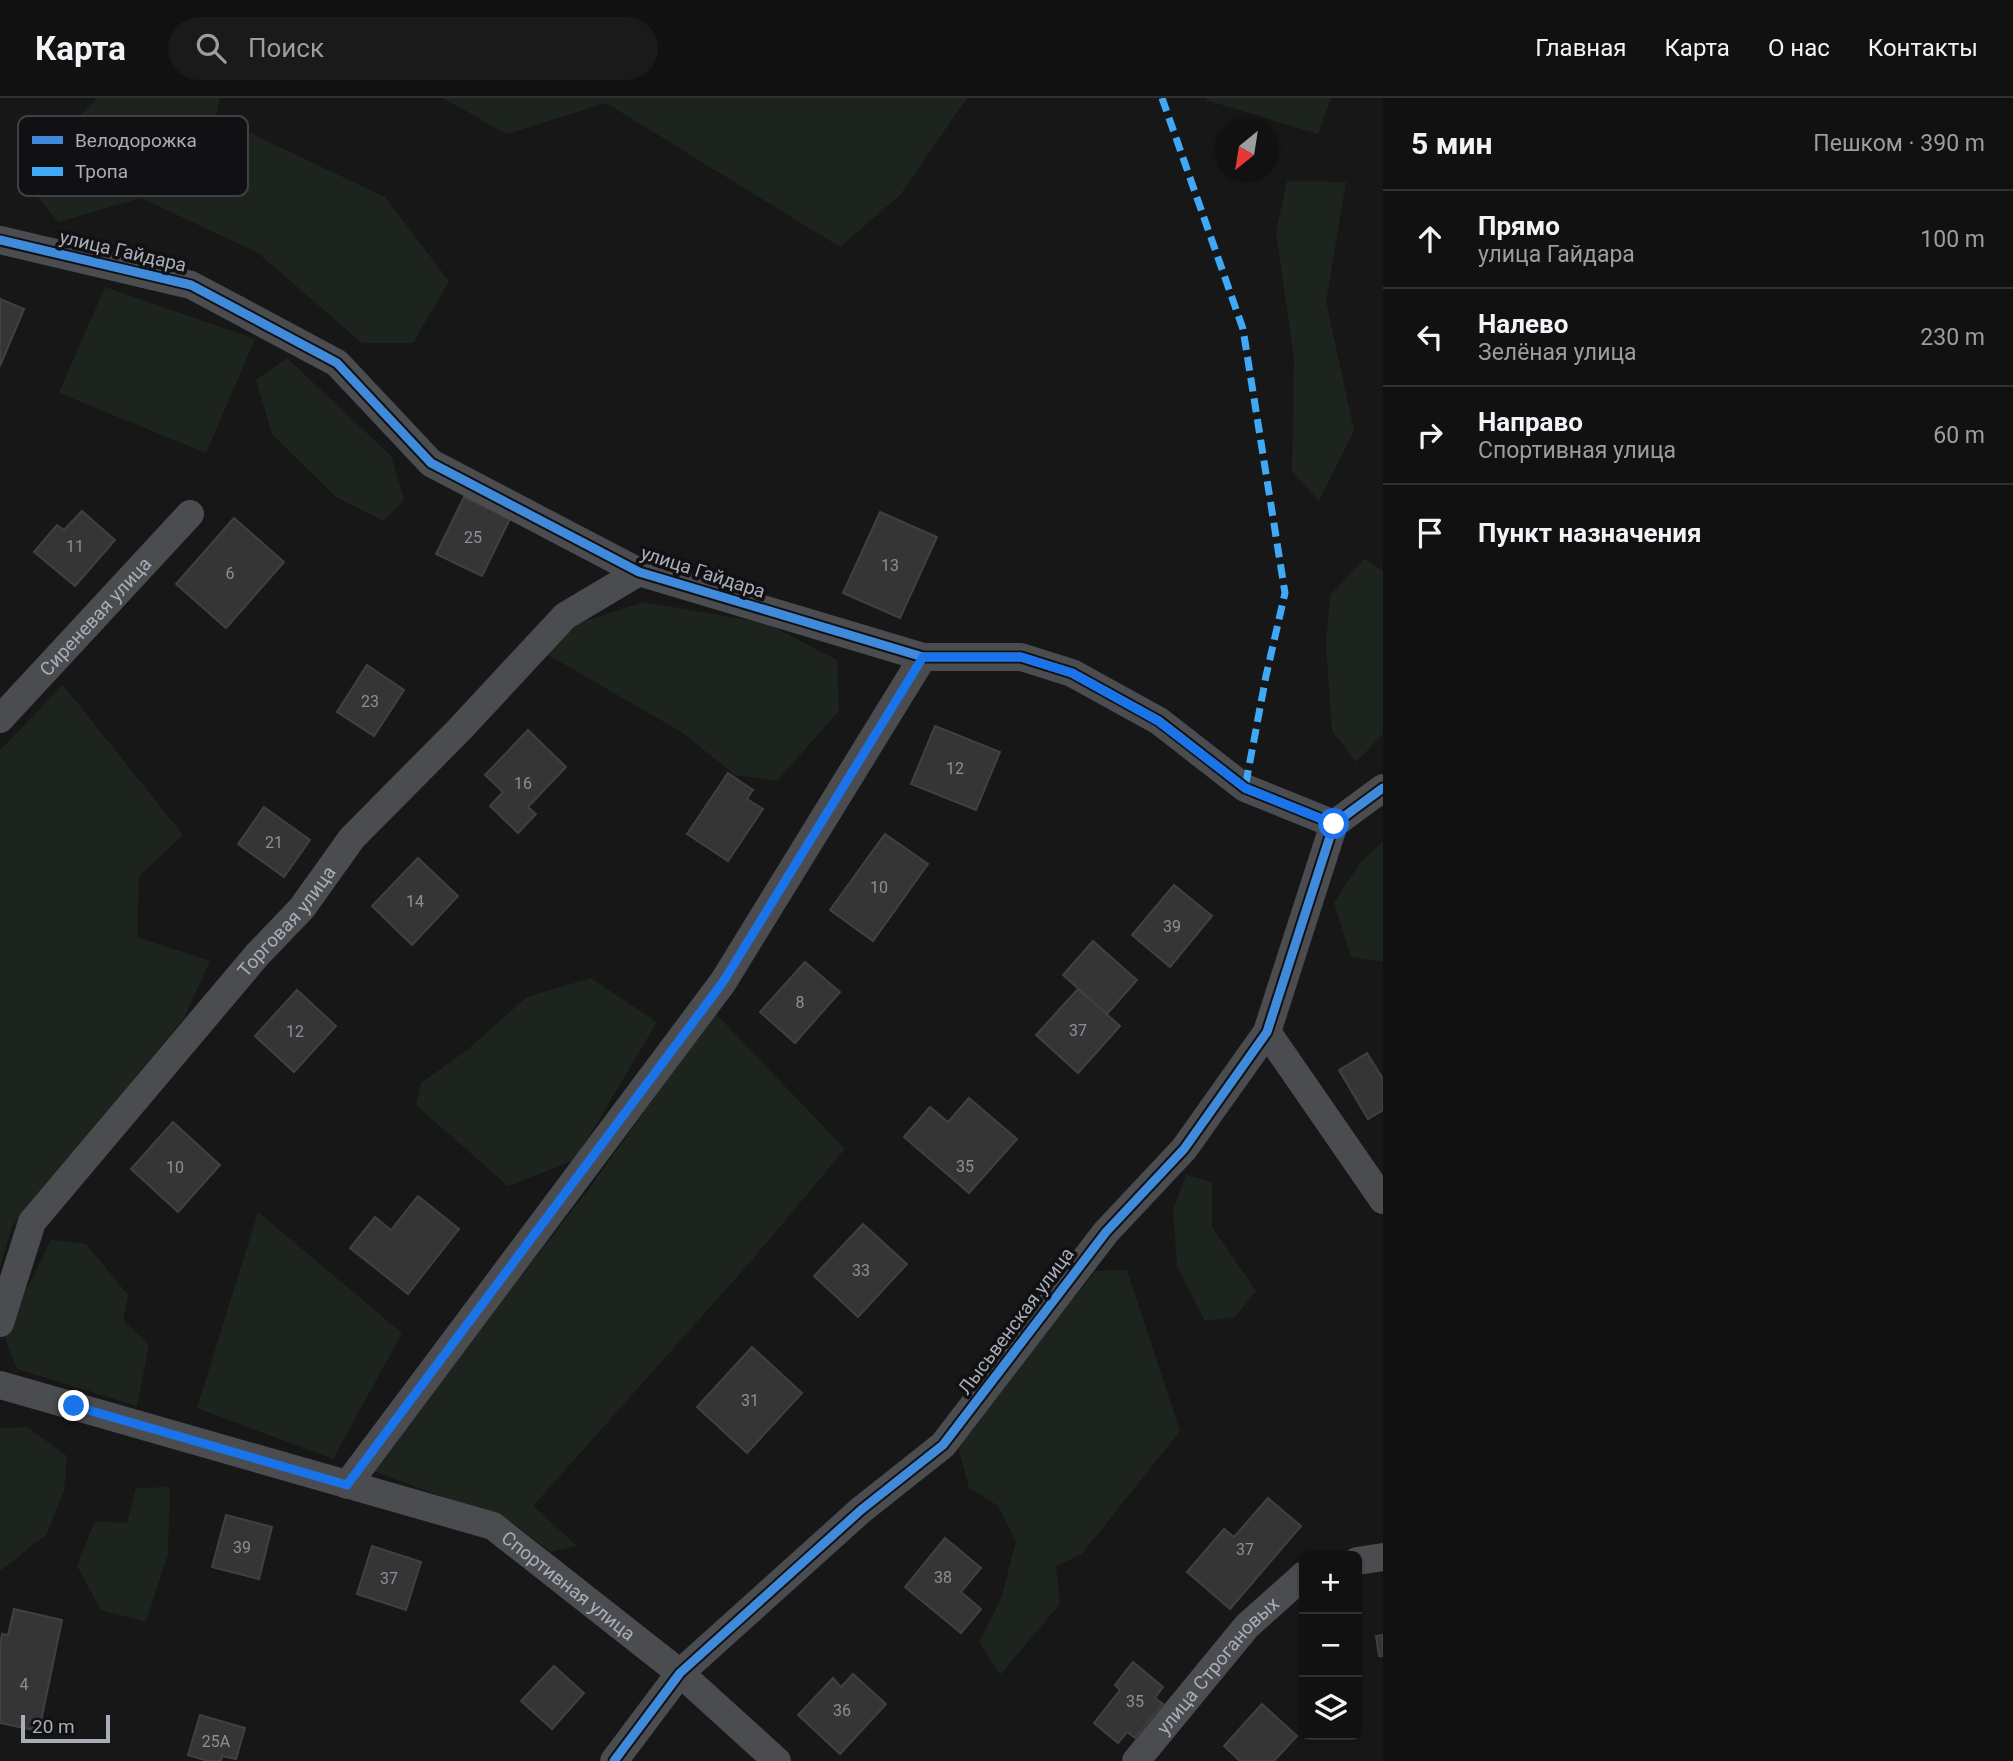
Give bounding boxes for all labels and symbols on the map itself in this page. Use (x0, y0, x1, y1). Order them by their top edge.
legend (18, 116, 248, 196)
north arrow (1215, 119, 1278, 182)
text: Велодорожка (75, 129, 197, 152)
text: Тропа (75, 160, 128, 183)
street label: улица Гайдара (57, 225, 189, 277)
house number: 25 (464, 528, 482, 547)
house number: 11 (66, 537, 84, 556)
street label: улица Гайдара (638, 541, 768, 603)
street label: Сиреневая улица (34, 552, 156, 680)
house number: 13 (881, 556, 899, 575)
house number: 6 (226, 564, 235, 583)
house number: 23 (361, 692, 379, 711)
house number: 12 (946, 759, 964, 778)
house number: 16 (514, 774, 532, 793)
route start (1318, 808, 1349, 839)
house number: 21 (265, 833, 283, 852)
street label: Торговая улица (232, 861, 340, 981)
house number: 10 (870, 878, 888, 897)
house number: 14 (406, 892, 424, 911)
house number: 39 (1163, 917, 1181, 936)
house number: 8 (796, 993, 805, 1012)
house number: 37 (1069, 1021, 1087, 1040)
house number: 12 (286, 1022, 304, 1041)
house number: 35 (956, 1157, 974, 1176)
house number: 10 (166, 1158, 184, 1177)
street label: Лысьвенская улица (953, 1243, 1079, 1399)
house number: 33 (852, 1261, 870, 1280)
route end (58, 1390, 89, 1421)
house number: 31 (741, 1391, 759, 1410)
street label: Спортивная улица (497, 1526, 640, 1645)
house number: 39 (233, 1538, 251, 1557)
house number: 37 (1236, 1540, 1254, 1559)
house number: 38 (934, 1568, 952, 1587)
house number: 37 (380, 1569, 398, 1588)
street label: улица Строгановых (1152, 1591, 1284, 1739)
house number: 4 (20, 1675, 29, 1694)
house number: 35 (1126, 1692, 1144, 1711)
house number: 36 (833, 1701, 851, 1720)
scale bar (21, 1712, 110, 1744)
house number: 25А (202, 1732, 231, 1751)

